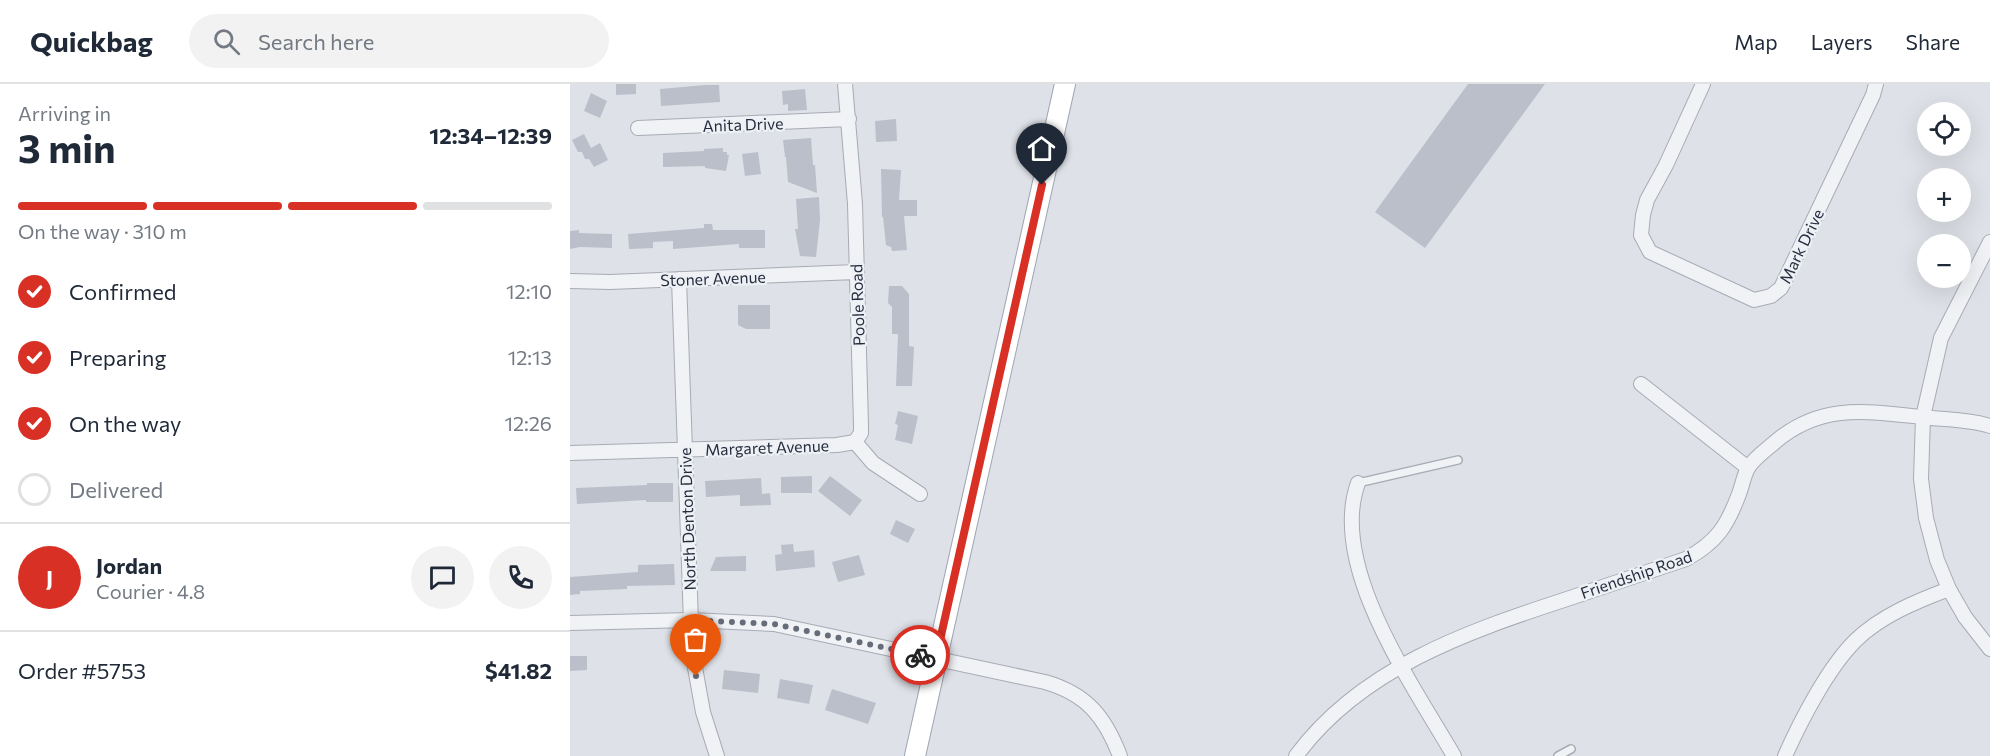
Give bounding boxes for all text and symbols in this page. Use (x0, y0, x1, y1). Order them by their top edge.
search box (189, 14, 609, 68)
text: Quickbag (30, 24, 153, 58)
icon: search (210, 25, 243, 58)
text: Search here (258, 28, 374, 55)
text: Map (1734, 29, 1778, 54)
text: Layers (1811, 29, 1873, 54)
text: Share (1906, 29, 1960, 54)
text: Arriving in (18, 101, 111, 125)
map controls (1917, 102, 1971, 288)
button: locate (1917, 102, 1971, 156)
street label: Anita Drive (702, 113, 784, 135)
text: 12:34–12:39 (429, 122, 552, 149)
text: 3 min (18, 123, 116, 171)
pin (1016, 123, 1067, 185)
icon: home (1025, 132, 1058, 165)
button: + (1917, 168, 1971, 222)
street label: Mark Drive (1775, 206, 1827, 286)
text: On the way · 310 m (18, 219, 187, 243)
button: − (1917, 234, 1971, 288)
street label: Poole Road (846, 264, 868, 346)
street label: Stoner Avenue (660, 267, 766, 289)
icon: check (18, 275, 51, 308)
text: Confirmed (69, 278, 176, 305)
text: 12:10 (506, 279, 552, 303)
icon: check (18, 341, 51, 374)
text: Preparing (69, 344, 166, 371)
text: 12:13 (508, 345, 552, 369)
icon: check (18, 407, 51, 440)
text: On the way (69, 410, 181, 437)
text: 12:26 (504, 411, 552, 435)
street label: Margaret Avenue (705, 435, 829, 459)
street label: North Denton Drive (675, 447, 699, 591)
text: Delivered (69, 476, 163, 503)
button: chat (411, 546, 474, 609)
button: phone (489, 546, 552, 609)
street label: Friendship Road (1578, 546, 1694, 602)
text: Jordan (96, 552, 162, 579)
text: J (46, 564, 53, 591)
text: Courier · 4.8 (96, 579, 205, 603)
pin (670, 614, 721, 676)
icon: bag (679, 623, 712, 656)
courier (890, 625, 950, 685)
icon: bike (904, 639, 937, 672)
text: Order #5753 (18, 657, 146, 684)
text: $41.82 (485, 657, 552, 684)

